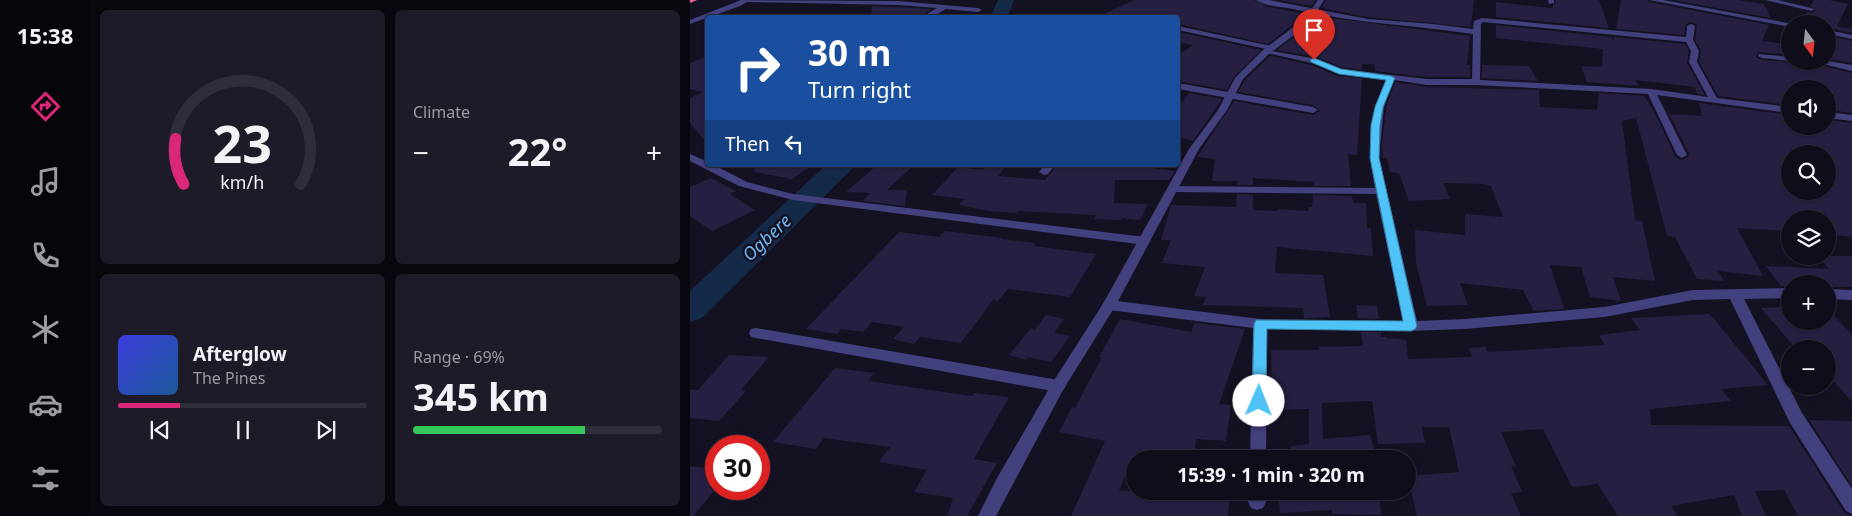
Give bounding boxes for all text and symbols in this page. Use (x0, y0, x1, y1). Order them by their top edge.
pin (1293, 9, 1335, 60)
north arrow (1781, 15, 1836, 70)
map controls (1781, 15, 1836, 395)
icon: arrive (1300, 16, 1328, 44)
text: 15:38 (17, 20, 73, 50)
text: 30 m (808, 29, 891, 76)
icon: right (725, 35, 790, 100)
text: Turn right (808, 74, 911, 104)
button: sound (1781, 80, 1836, 135)
icon: directions (28, 89, 63, 124)
text: Climate (413, 101, 470, 123)
text: 23 (213, 107, 272, 178)
text: 22° (508, 125, 567, 177)
icon: left (780, 130, 808, 158)
text: Then (725, 131, 770, 157)
text: − (413, 133, 429, 171)
text: + (646, 133, 662, 171)
button: search (1781, 145, 1836, 200)
icon: music (28, 164, 63, 199)
text: km/h (221, 170, 264, 194)
water label: Ogbere (737, 209, 796, 266)
button: layers (1781, 210, 1836, 265)
icon: phone (28, 238, 63, 273)
button: + (1781, 275, 1836, 330)
icon: climate (28, 312, 63, 347)
button: − (1781, 340, 1836, 395)
text: Afterglow (193, 341, 287, 367)
text: Range · 69% (413, 346, 505, 368)
text: The Pines (193, 367, 265, 389)
text: 345 km (413, 370, 549, 422)
position arrow (1232, 374, 1284, 426)
icon: car (28, 387, 63, 422)
icon: previous (146, 416, 174, 444)
icon: pause (229, 416, 257, 444)
icon: next (312, 416, 340, 444)
speed limit sign: 30 (705, 435, 770, 500)
icon: filters (28, 461, 63, 496)
text: 15:39 · 1 min · 320 m (1177, 462, 1365, 488)

